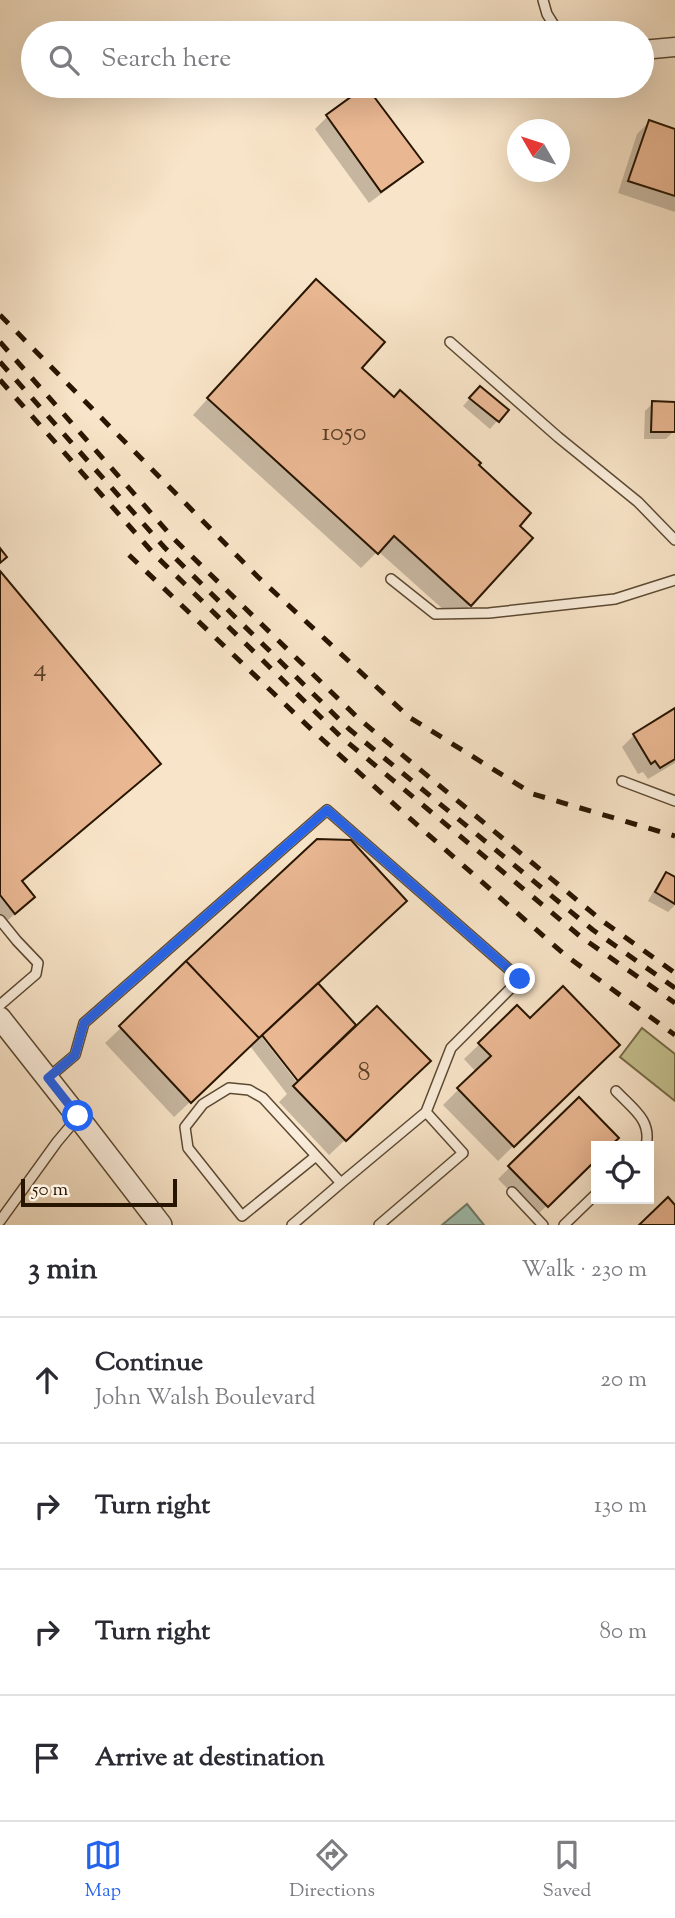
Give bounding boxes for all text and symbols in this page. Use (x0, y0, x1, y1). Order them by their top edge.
search box (21, 21, 654, 98)
icon: search (45, 41, 83, 79)
text: Search here (101, 41, 231, 78)
north arrow (507, 119, 570, 182)
house number: 1050 (322, 415, 366, 452)
house number: 4 (33, 651, 47, 688)
route end (504, 963, 535, 994)
house number: 8 (357, 1055, 371, 1092)
route start (62, 1100, 93, 1131)
map controls (591, 1141, 654, 1204)
button: locate (591, 1141, 654, 1204)
scale bar (21, 1176, 177, 1208)
text: 50 m (32, 1177, 68, 1204)
text: 3 min (28, 1249, 98, 1292)
text: Walk · 230 m (521, 1254, 647, 1287)
text: Continue (95, 1345, 203, 1382)
icon: ahead (28, 1361, 66, 1399)
text: 20 m (600, 1364, 647, 1397)
text: John Walsh Boulevard (95, 1382, 316, 1415)
icon: right (28, 1487, 66, 1525)
text: Turn right (95, 1488, 210, 1525)
text: 130 m (594, 1490, 647, 1523)
icon: right (28, 1613, 66, 1651)
text: Turn right (95, 1614, 210, 1651)
text: 80 m (599, 1616, 647, 1649)
icon: arrive (28, 1739, 66, 1777)
text: Arrive at destination (95, 1740, 325, 1777)
tab: Map (84, 1836, 122, 1905)
tab: Directions (289, 1836, 375, 1905)
tab: Saved (542, 1836, 591, 1905)

